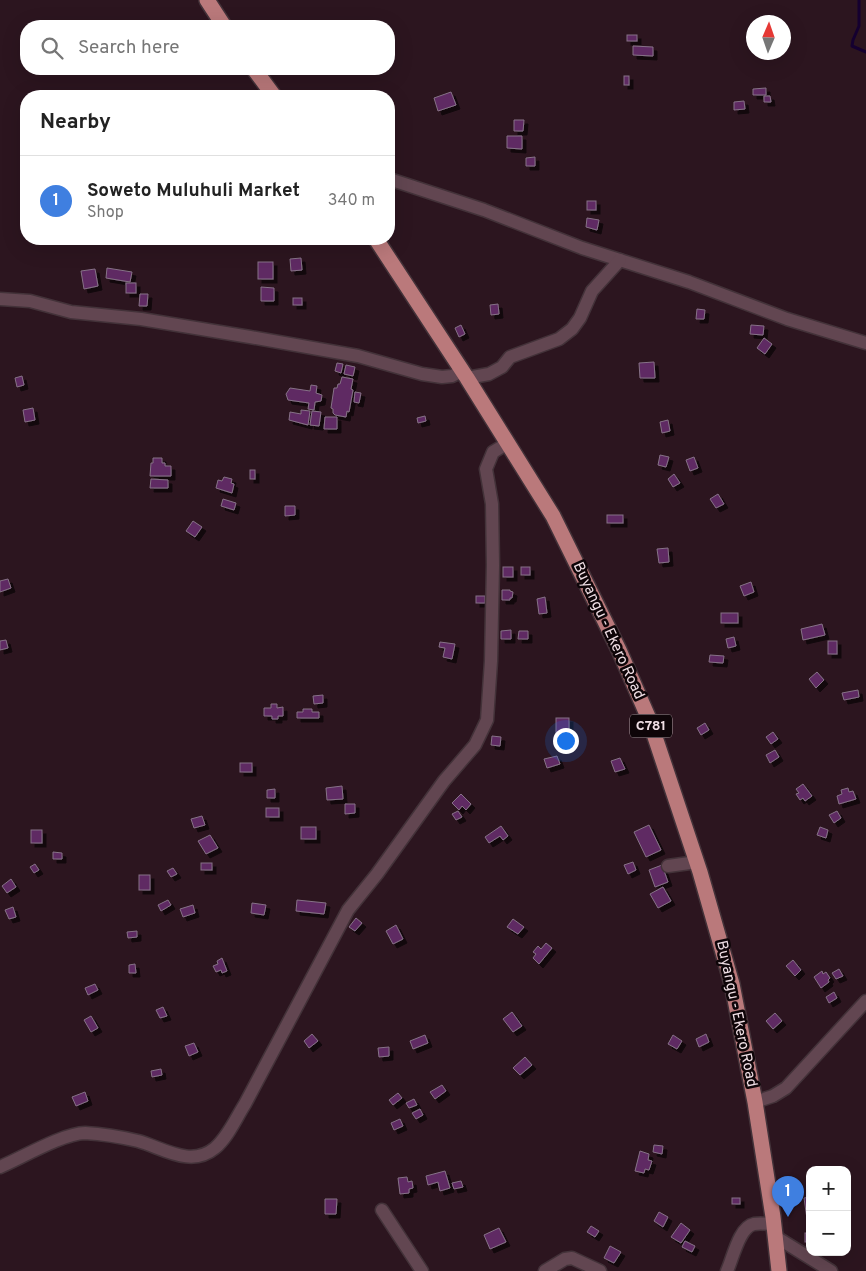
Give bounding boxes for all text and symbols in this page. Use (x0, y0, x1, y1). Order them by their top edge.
north arrow (746, 15, 791, 60)
search box (20, 20, 395, 75)
icon: search (38, 34, 66, 62)
text: Search here (78, 36, 180, 60)
text: Nearby (40, 109, 111, 136)
text: Soweto Muluhuli Market (87, 179, 300, 203)
text: 1 (53, 191, 59, 211)
text: 340 m (328, 191, 375, 211)
text: Shop (87, 203, 124, 223)
street label: Buyangu - Ekero Road (568, 559, 648, 703)
road number: C781 (630, 714, 672, 738)
your location (553, 728, 579, 754)
street label: Buyangu - Ekero Road (711, 939, 761, 1089)
map controls (806, 1166, 851, 1256)
button: + (806, 1166, 851, 1211)
pin: 1 (772, 1176, 804, 1217)
button: − (806, 1211, 851, 1256)

